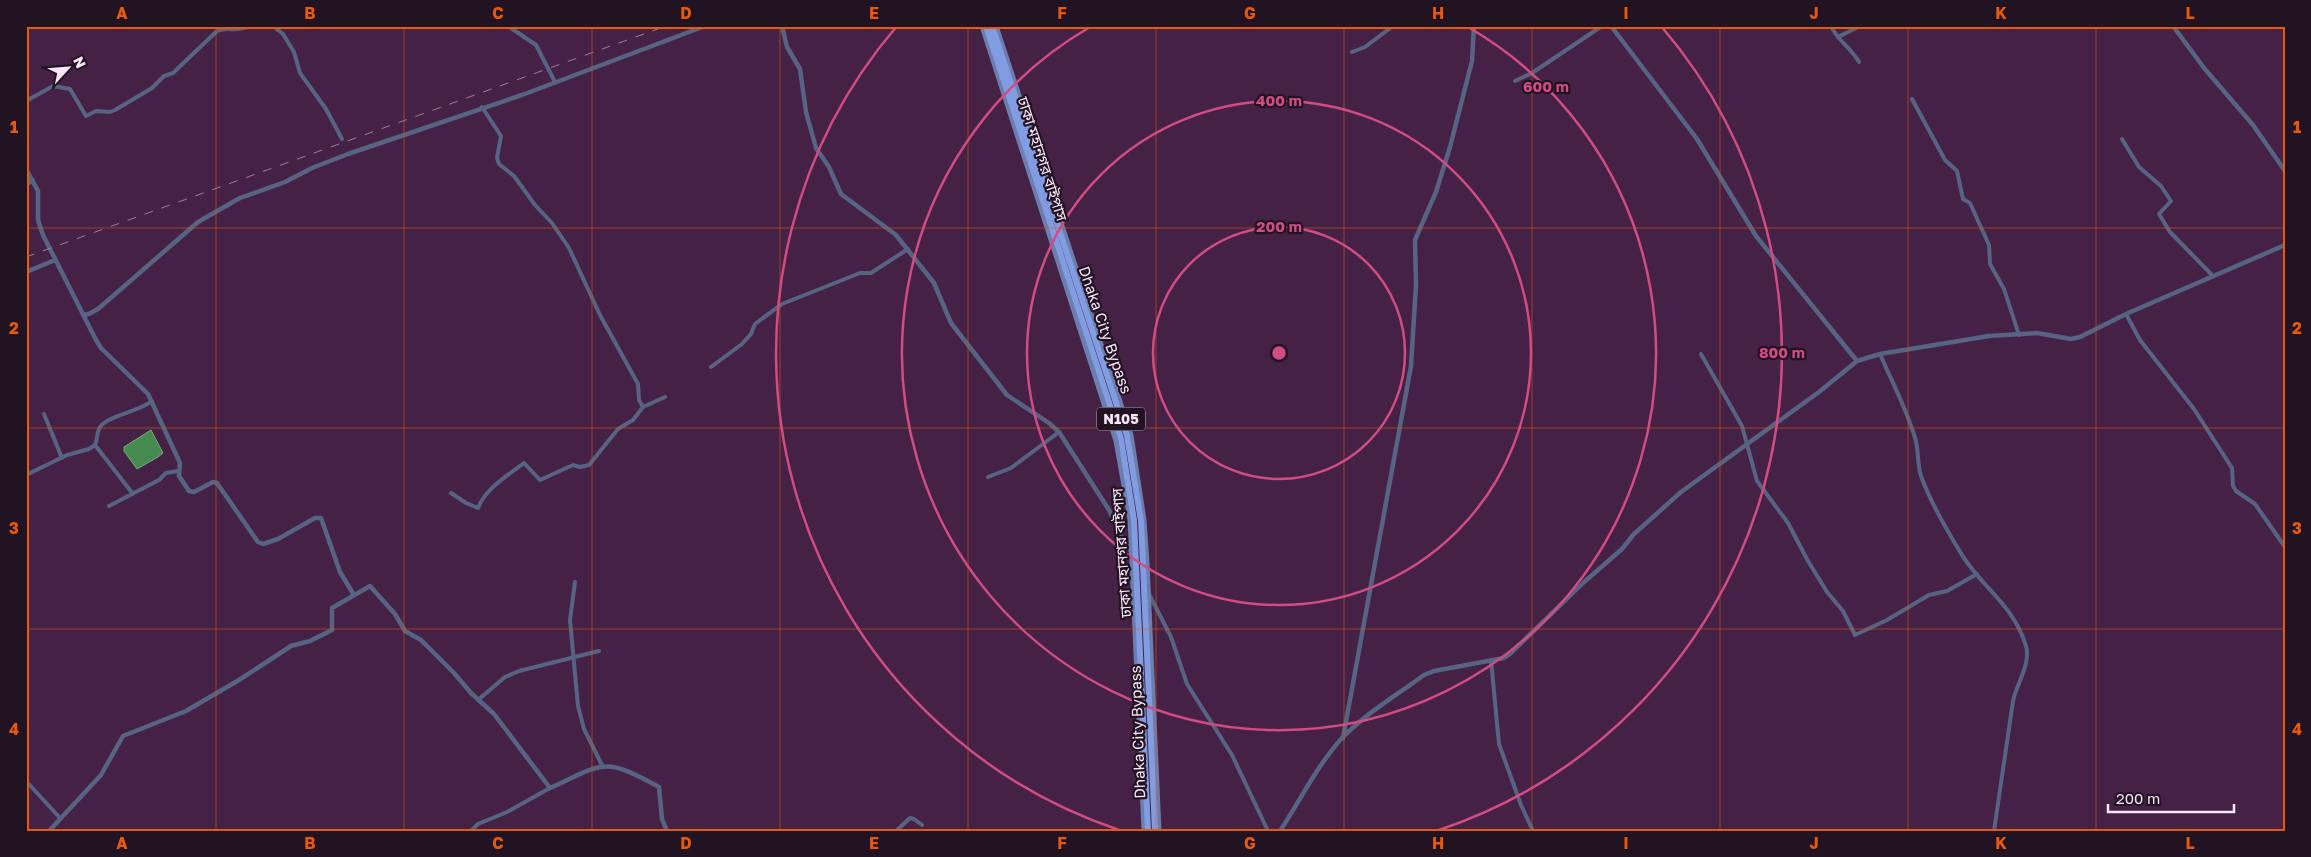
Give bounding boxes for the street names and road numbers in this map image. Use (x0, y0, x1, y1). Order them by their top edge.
street label: ঢাকা মহানগর বাইপাস (1014, 93, 1072, 224)
street label: Dhaka City Bypass (1076, 264, 1136, 396)
road number: N105 (1097, 408, 1145, 430)
street label: ঢাকা মহানগর বাইপাস (1107, 487, 1135, 619)
street label: Dhaka City Bypass (1126, 665, 1148, 799)

